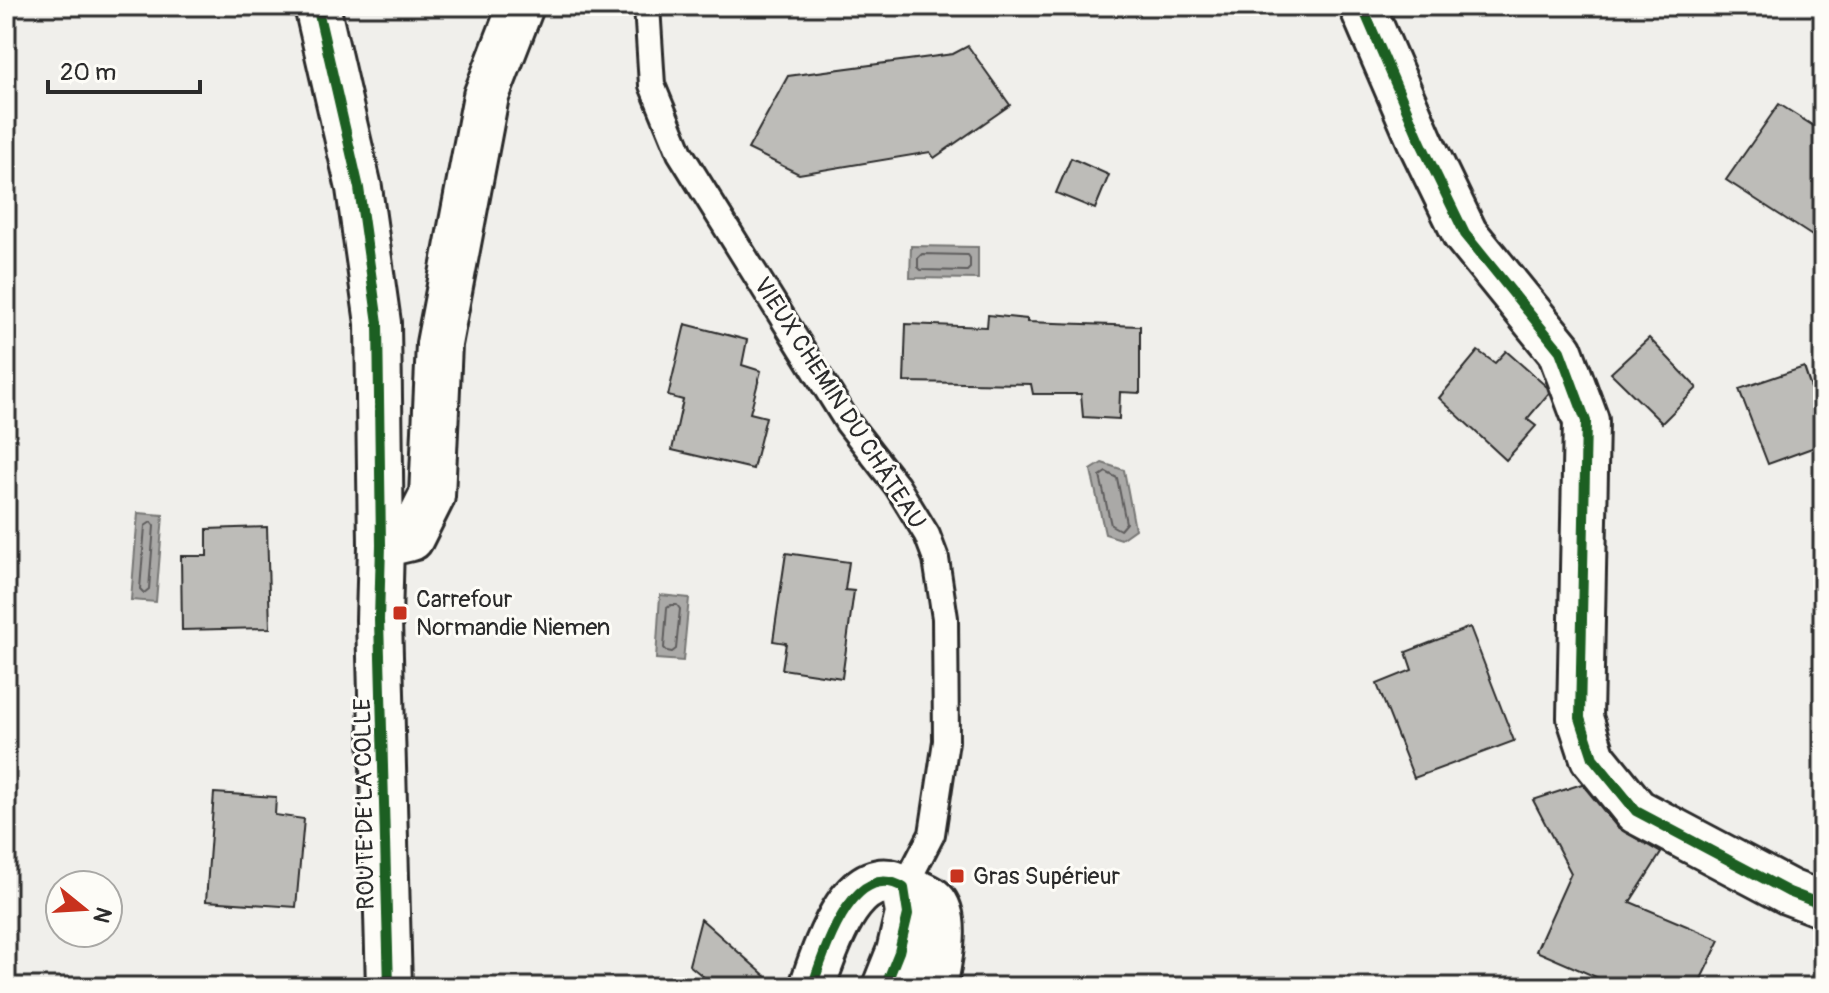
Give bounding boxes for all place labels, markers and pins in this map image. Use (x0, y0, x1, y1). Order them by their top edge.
place label: Carrefour Normandie Niemen (416, 585, 610, 642)
marker: Carrefour Normandie Niemen (391, 604, 409, 622)
place label: Gras Supérieur (973, 862, 1120, 891)
marker: Gras Supérieur (948, 867, 966, 885)

